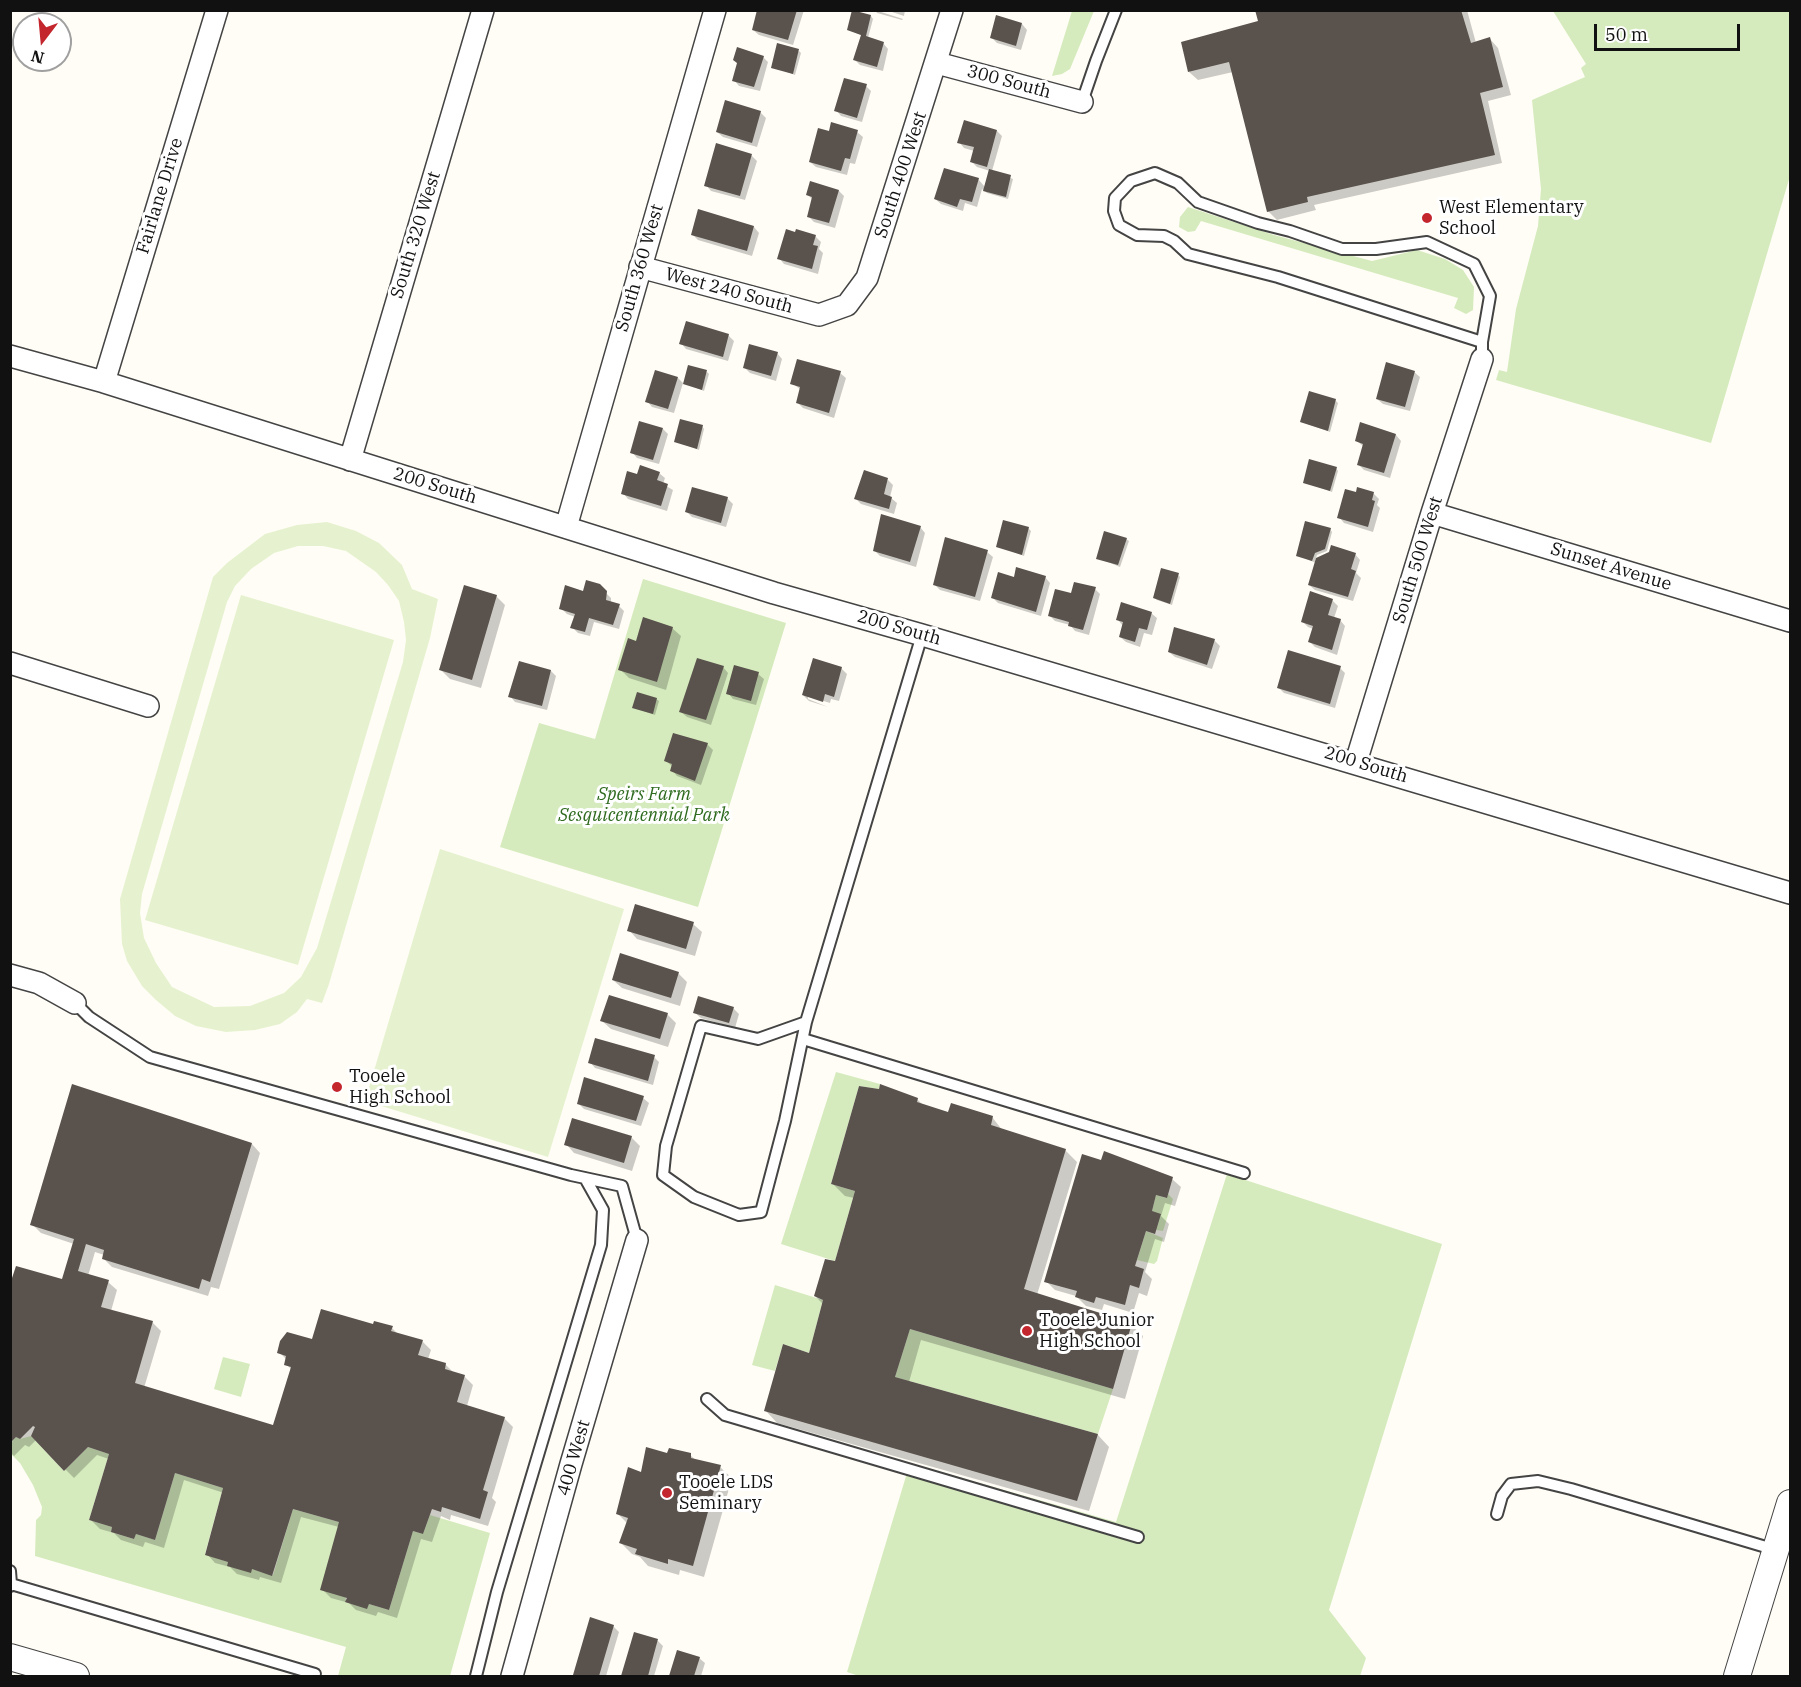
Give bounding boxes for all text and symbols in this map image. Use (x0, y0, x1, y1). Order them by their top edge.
north arrow (12, 12, 72, 72)
scale bar (1597, 12, 1742, 50)
text: 50 m (1605, 23, 1648, 46)
text: N (29, 46, 46, 69)
street label: 300 South (965, 60, 1053, 104)
street label: South 400 West (870, 109, 932, 241)
street label: Fairlane Drive (132, 135, 188, 257)
street label: South 320 West (386, 169, 446, 301)
place label: West Elementary School (1439, 197, 1584, 240)
street label: South 360 West (611, 202, 669, 334)
marker: West Elementary School (1420, 211, 1434, 225)
street label: West 240 South (663, 264, 795, 318)
street label: 200 South (391, 463, 479, 509)
street label: South 500 West (1388, 494, 1448, 626)
street label: Sunset Avenue (1548, 538, 1674, 596)
street label: 200 South (855, 606, 943, 650)
street label: 200 South (1322, 742, 1410, 788)
park label: Speirs Farm Sesquicentennial Park (558, 784, 730, 826)
place label: Tooele High School (349, 1066, 451, 1108)
marker: Tooele High School (330, 1080, 344, 1094)
place label: Tooele Junior High School (1039, 1310, 1154, 1352)
marker: Tooele Junior High School (1020, 1324, 1034, 1338)
street label: 400 West (553, 1418, 595, 1498)
place label: Tooele LDS Seminary (679, 1472, 773, 1514)
marker: Tooele LDS Seminary (660, 1486, 674, 1500)

